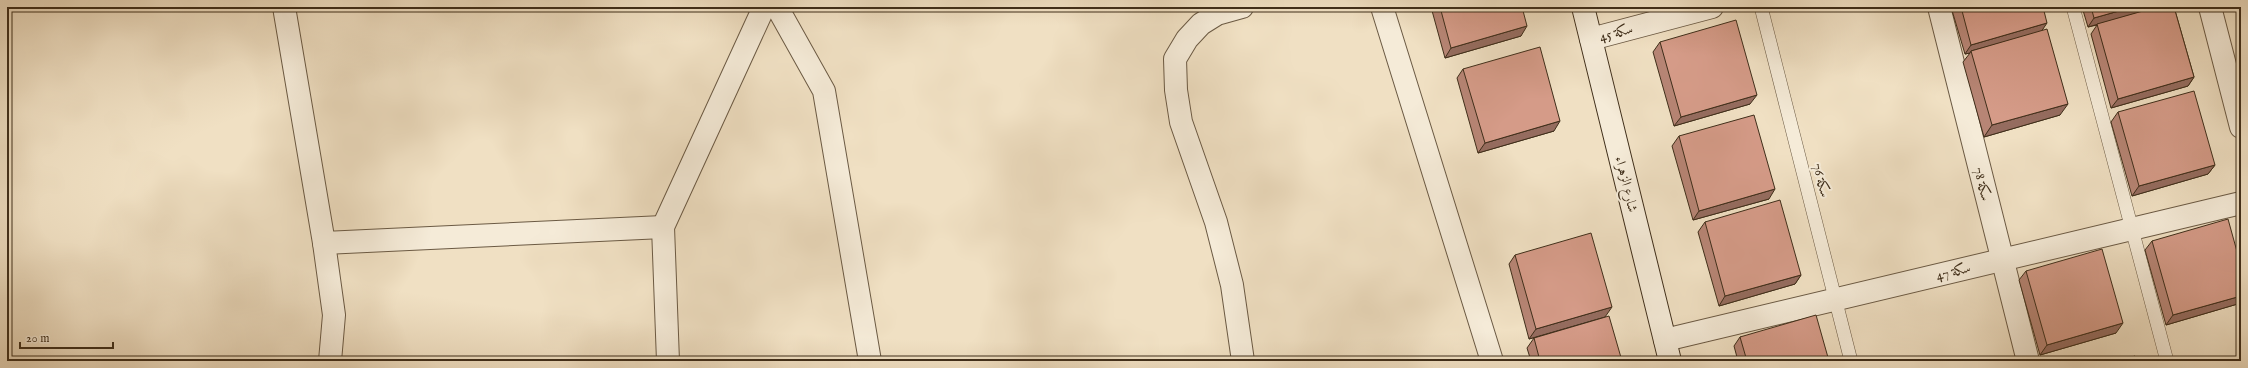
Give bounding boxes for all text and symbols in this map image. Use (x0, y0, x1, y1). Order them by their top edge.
street label: سكة 45 (1597, 20, 1635, 46)
street label: شارع الزهراء (1608, 154, 1642, 215)
street label: سكة 76 (1808, 161, 1834, 199)
street label: سكة 78 (1969, 165, 1995, 203)
street label: سكة 47 (1934, 259, 1973, 285)
scale bar (20, 324, 113, 350)
text: 20 m (26, 331, 49, 346)

